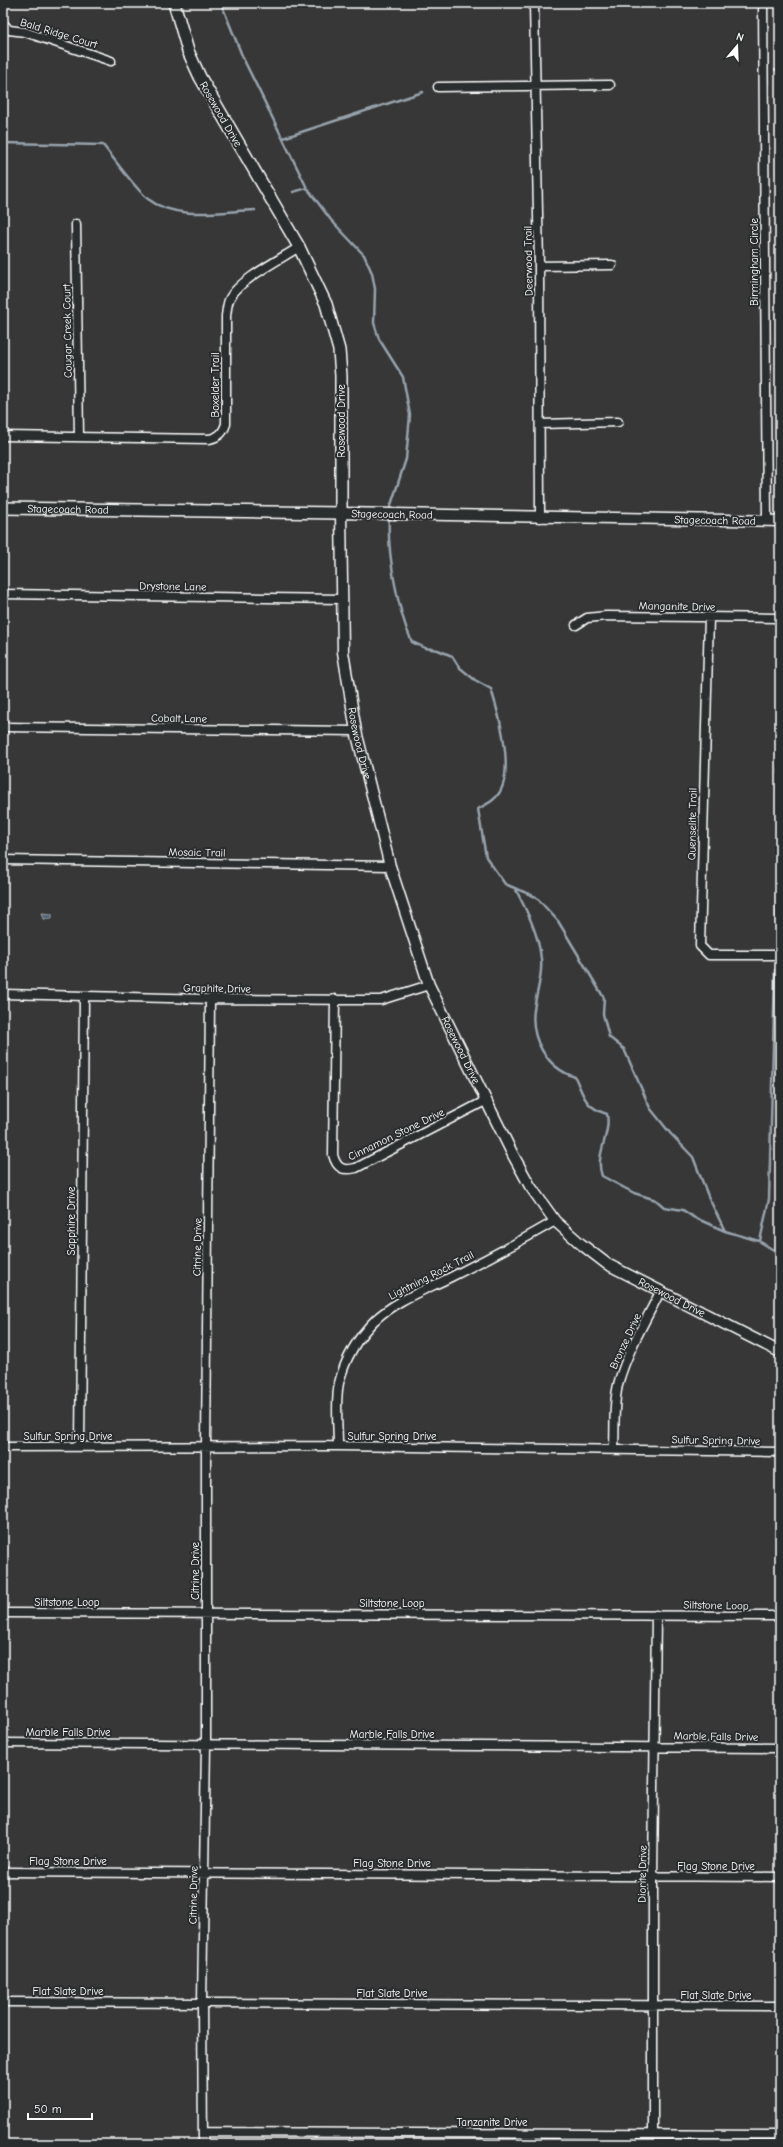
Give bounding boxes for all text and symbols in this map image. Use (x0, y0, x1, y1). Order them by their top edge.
street label: Bald Ridge Court (19, 16, 100, 52)
north arrow (717, 26, 757, 66)
text: N (735, 30, 746, 44)
street label: Rosewood Drive (197, 79, 245, 150)
street label: Birmingham Circle (748, 217, 761, 306)
street label: Deerwood Trail (521, 226, 536, 296)
street label: Cougar Creek Court (60, 283, 75, 378)
street label: Boxelder Trail (209, 352, 222, 418)
street label: Rosewood Drive (335, 384, 348, 458)
street label: Stagecoach Road (27, 502, 109, 517)
street label: Stagecoach Road (351, 507, 433, 522)
street label: Stagecoach Road (674, 513, 756, 528)
street label: Drystone Lane (139, 579, 207, 594)
street label: Manganite Drive (639, 599, 716, 614)
street label: Rosewood Drive (345, 706, 374, 781)
street label: Cobalt Lane (151, 712, 208, 725)
street label: Quenselite Trail (685, 788, 700, 860)
street label: Mosaic Trail (168, 846, 226, 859)
street label: Graphite Drive (183, 981, 251, 996)
street label: Rosewood Drive (439, 1014, 483, 1086)
street label: Cinnamon Stone Drive (346, 1105, 447, 1163)
street label: Sapphire Drive (65, 1186, 78, 1255)
street label: Citrine Drive (190, 1217, 205, 1276)
street label: Lightning Rock Trail (386, 1248, 476, 1303)
street label: Rosewood Drive (636, 1275, 708, 1320)
street label: Bronze Drive (607, 1311, 644, 1371)
street label: Sulfur Spring Drive (24, 1430, 113, 1443)
street label: Sulfur Spring Drive (348, 1430, 437, 1443)
street label: Sulfur Spring Drive (671, 1433, 761, 1448)
street label: Citrine Drive (189, 1541, 202, 1600)
street label: Siltstone Loop (34, 1596, 100, 1609)
street label: Siltstone Loop (359, 1597, 425, 1610)
street label: Siltstone Loop (683, 1598, 749, 1613)
street label: Marble Falls Drive (26, 1726, 111, 1739)
street label: Marble Falls Drive (350, 1728, 435, 1741)
street label: Marble Falls Drive (673, 1729, 759, 1744)
street label: Diorite Drive (635, 1845, 650, 1903)
street label: Flag Stone Drive (29, 1855, 107, 1868)
street label: Flag Stone Drive (353, 1857, 431, 1870)
street label: Flag Stone Drive (677, 1860, 755, 1873)
street label: Citrine Drive (186, 1865, 201, 1924)
street label: Flat Slate Drive (32, 1985, 104, 1998)
street label: Flat Slate Drive (356, 1987, 428, 2000)
street label: Flat Slate Drive (680, 1989, 752, 2002)
scale bar (28, 2095, 92, 2121)
text: 50 m (34, 2102, 62, 2116)
street label: Tanzanite Drive (457, 2116, 528, 2129)

